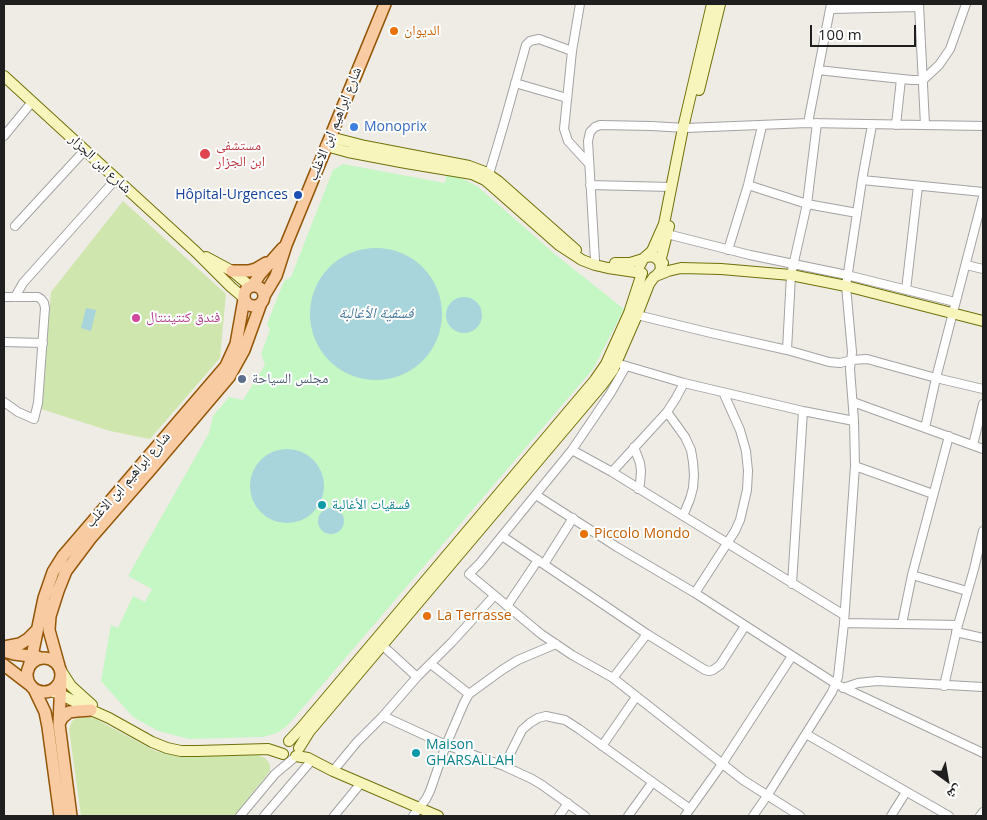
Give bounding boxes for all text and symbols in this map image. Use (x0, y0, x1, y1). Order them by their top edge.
scale bar (812, 15, 918, 47)
place label: الديوان (404, 23, 440, 39)
text: 100 m (818, 24, 862, 44)
marker: الديوان (388, 25, 400, 37)
street label: شارع ابراهيم ابن الاغلب (305, 65, 365, 183)
place label: Monoprix (364, 119, 427, 135)
marker: Monoprix (348, 121, 360, 133)
street label: شارع ابن الجزار (65, 131, 135, 197)
place label: مستشفى ابن الجزار (216, 138, 265, 170)
marker: مستشفى ابن الجزار (198, 147, 212, 161)
place label: Hôpital-Urgences (175, 187, 288, 203)
marker: Hôpital-Urgences (292, 189, 304, 201)
water label: فسقية الأغالبة (338, 305, 414, 323)
place label: فندق كنتيننتال (146, 310, 220, 326)
marker: فندق كنتيننتال (130, 312, 142, 324)
place label: مجلس السياحة (252, 371, 328, 387)
marker: مجلس السياحة (236, 373, 248, 385)
street label: شارع ابراهيم ابن الاغلب (82, 429, 174, 531)
place label: فسقيات الأغالبة (332, 497, 410, 513)
marker: فسقيات الأغالبة (316, 499, 328, 511)
place label: Piccolo Mondo (594, 526, 690, 542)
marker: Piccolo Mondo (578, 528, 590, 540)
place label: La Terrasse (437, 608, 512, 624)
marker: La Terrasse (421, 610, 433, 622)
place label: Maison GHARSALLAH (426, 737, 514, 770)
marker: Maison GHARSALLAH (410, 747, 422, 759)
north arrow (922, 755, 972, 805)
text: ش (944, 781, 967, 805)

